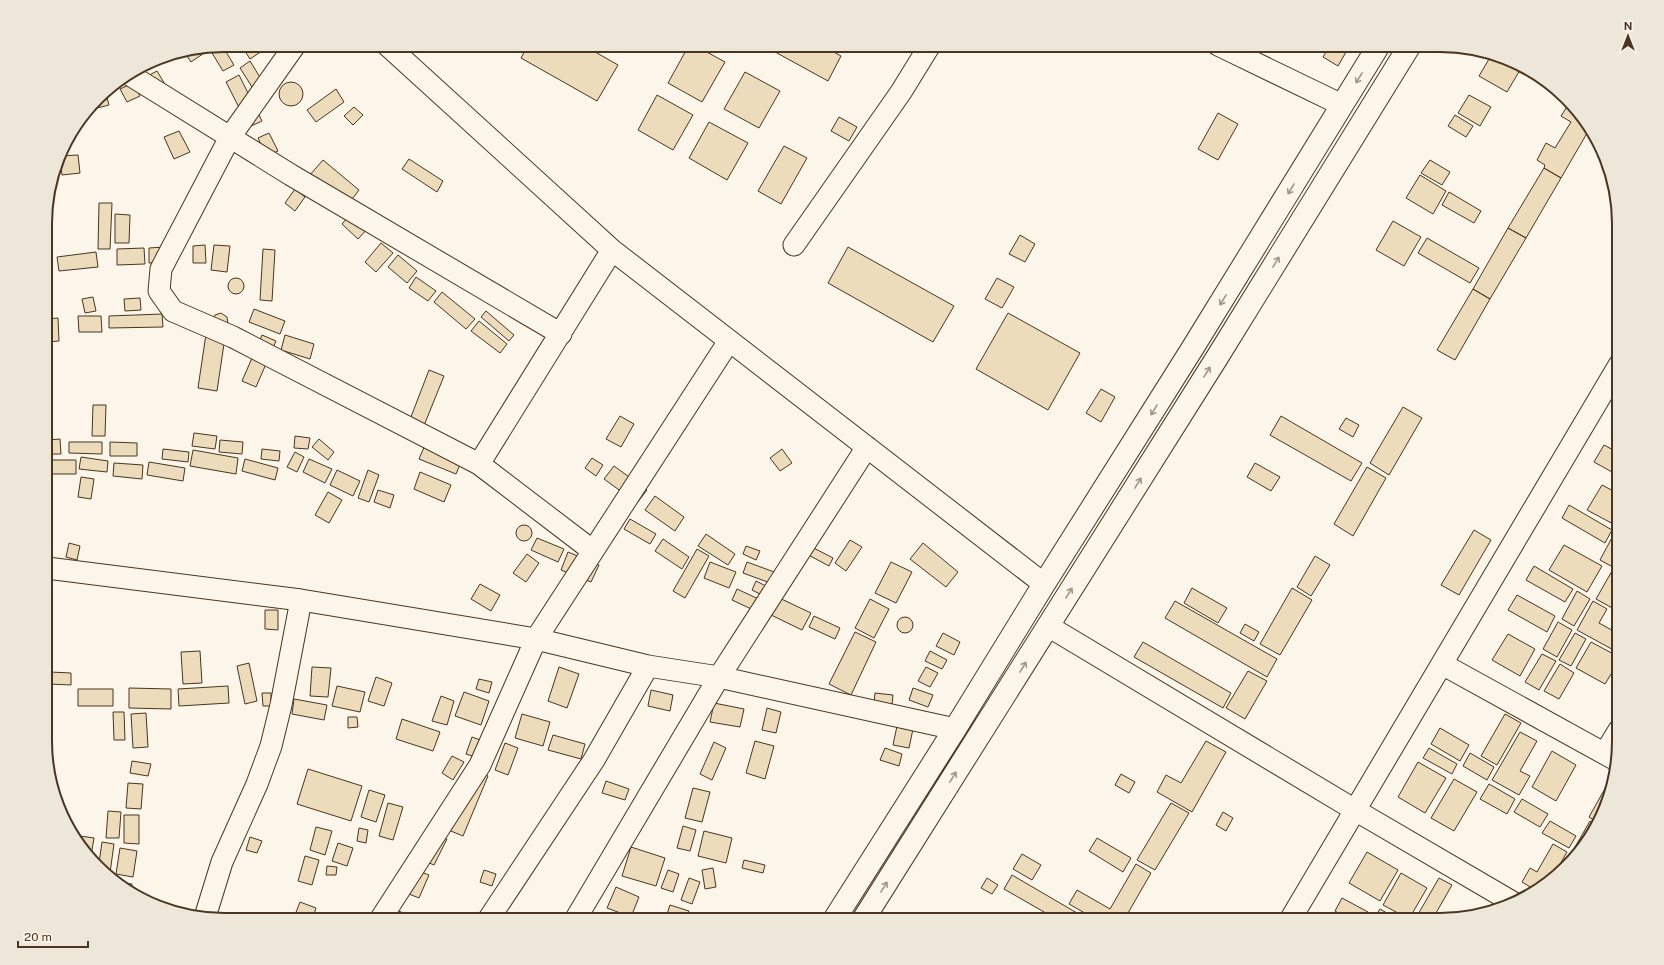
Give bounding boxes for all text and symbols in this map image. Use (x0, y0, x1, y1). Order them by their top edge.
north arrow (1608, 16, 1648, 56)
text: N (1624, 20, 1632, 32)
one-way arrow (1354, 72, 1362, 84)
one-way arrow (1286, 183, 1294, 195)
one-way arrow (1272, 256, 1280, 268)
one-way arrow (1218, 294, 1226, 306)
one-way arrow (1204, 366, 1212, 378)
one-way arrow (1150, 404, 1158, 415)
one-way arrow (1134, 477, 1143, 488)
one-way arrow (1065, 588, 1073, 599)
one-way arrow (1019, 661, 1027, 673)
one-way arrow (950, 771, 958, 783)
one-way arrow (880, 882, 888, 893)
scale bar (18, 923, 88, 949)
text: 20 m (24, 930, 52, 944)

